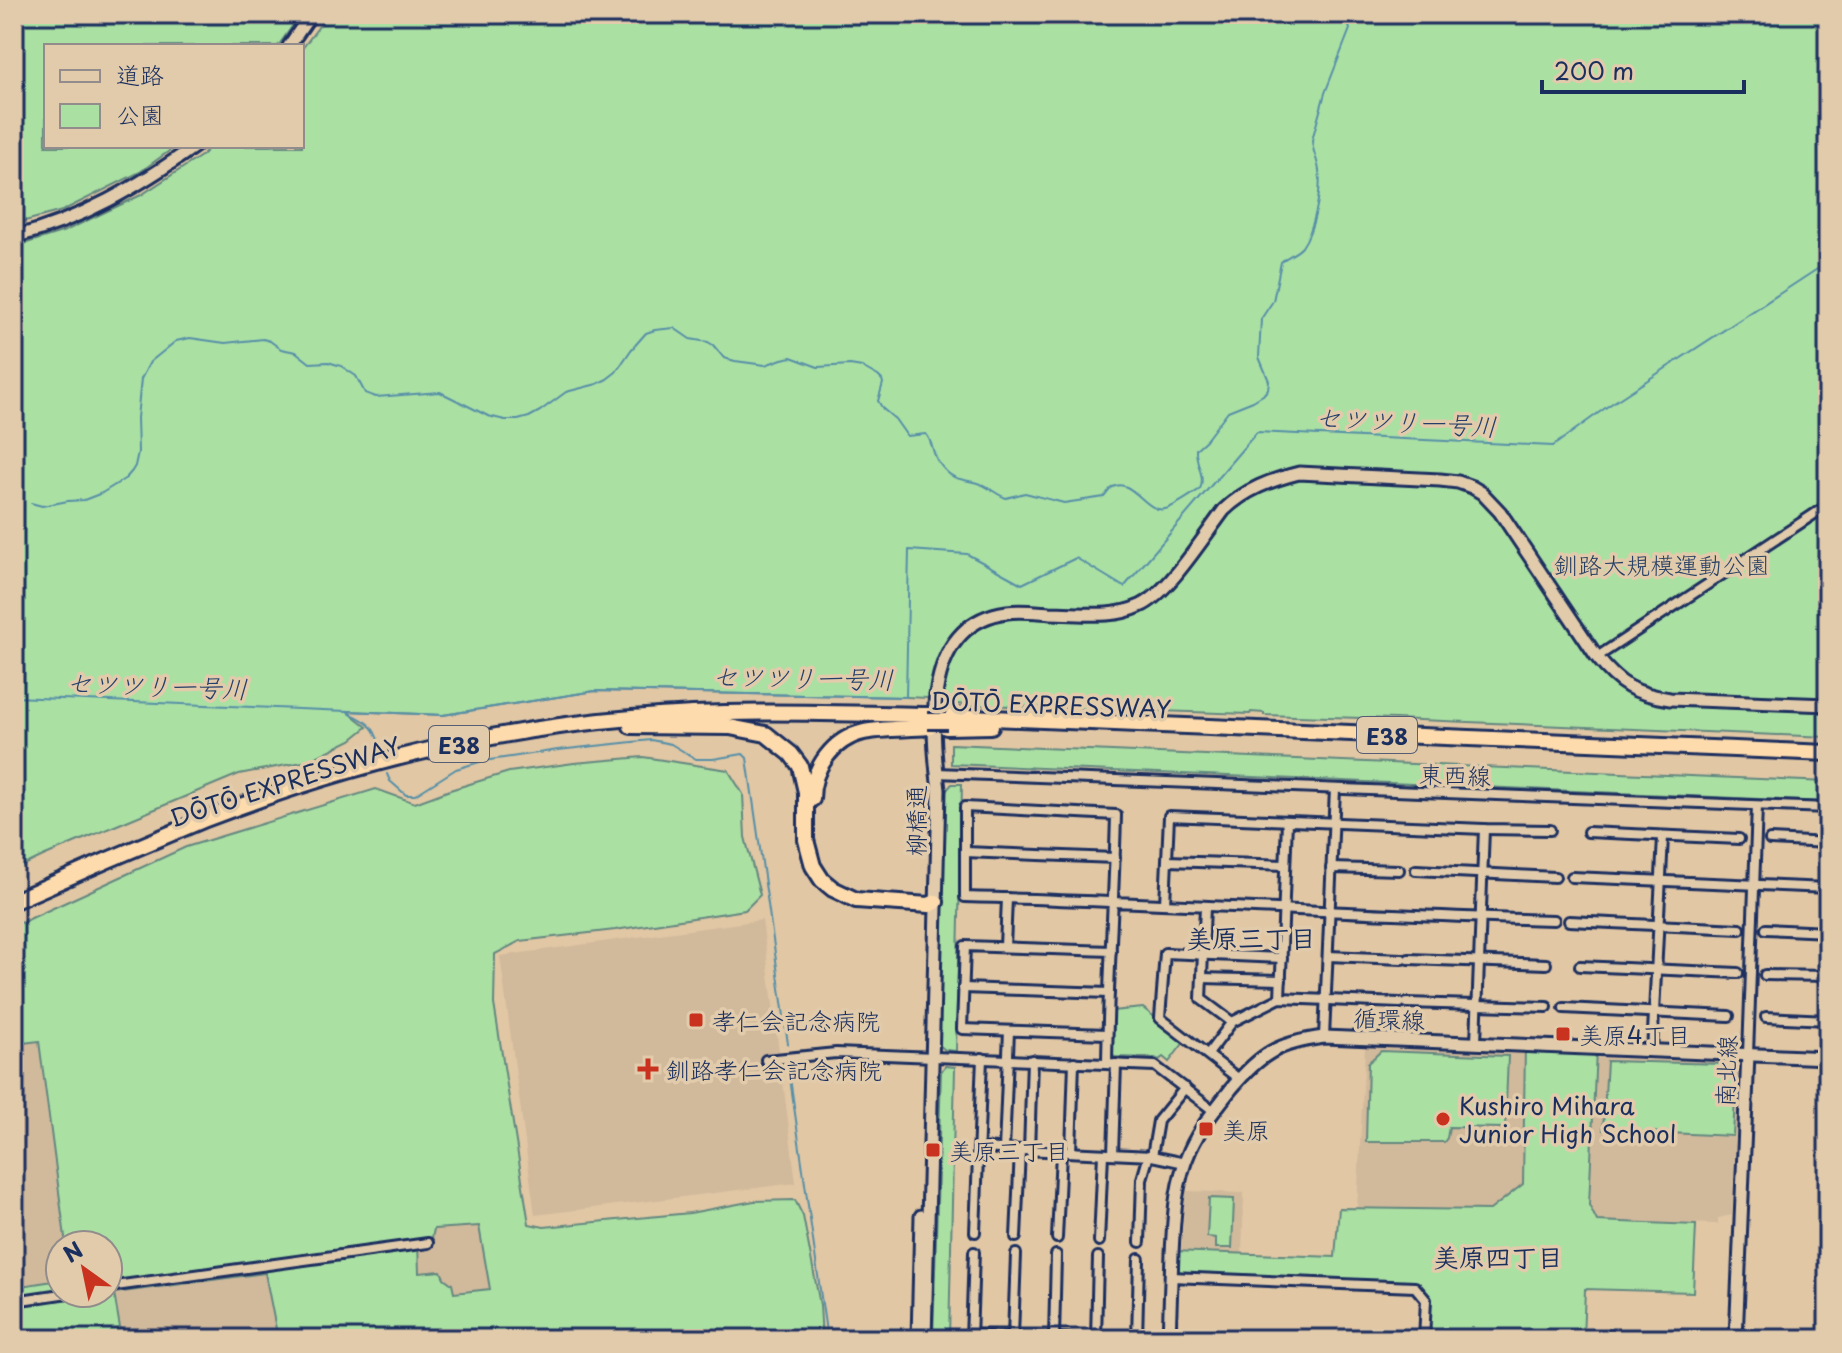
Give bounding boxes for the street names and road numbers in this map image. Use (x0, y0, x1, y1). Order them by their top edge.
street label: DŌTŌ EXPRESSWAY (930, 682, 1172, 726)
road number: E38 (1357, 717, 1417, 753)
road number: E38 (429, 726, 489, 762)
street label: DŌTŌ EXPRESSWAY (165, 727, 405, 835)
street label: 東西線 (1418, 755, 1492, 793)
street label: 柳橋通 (897, 785, 933, 857)
street label: 循環線 (1352, 999, 1426, 1037)
street label: 南北線 (1706, 1034, 1744, 1108)

